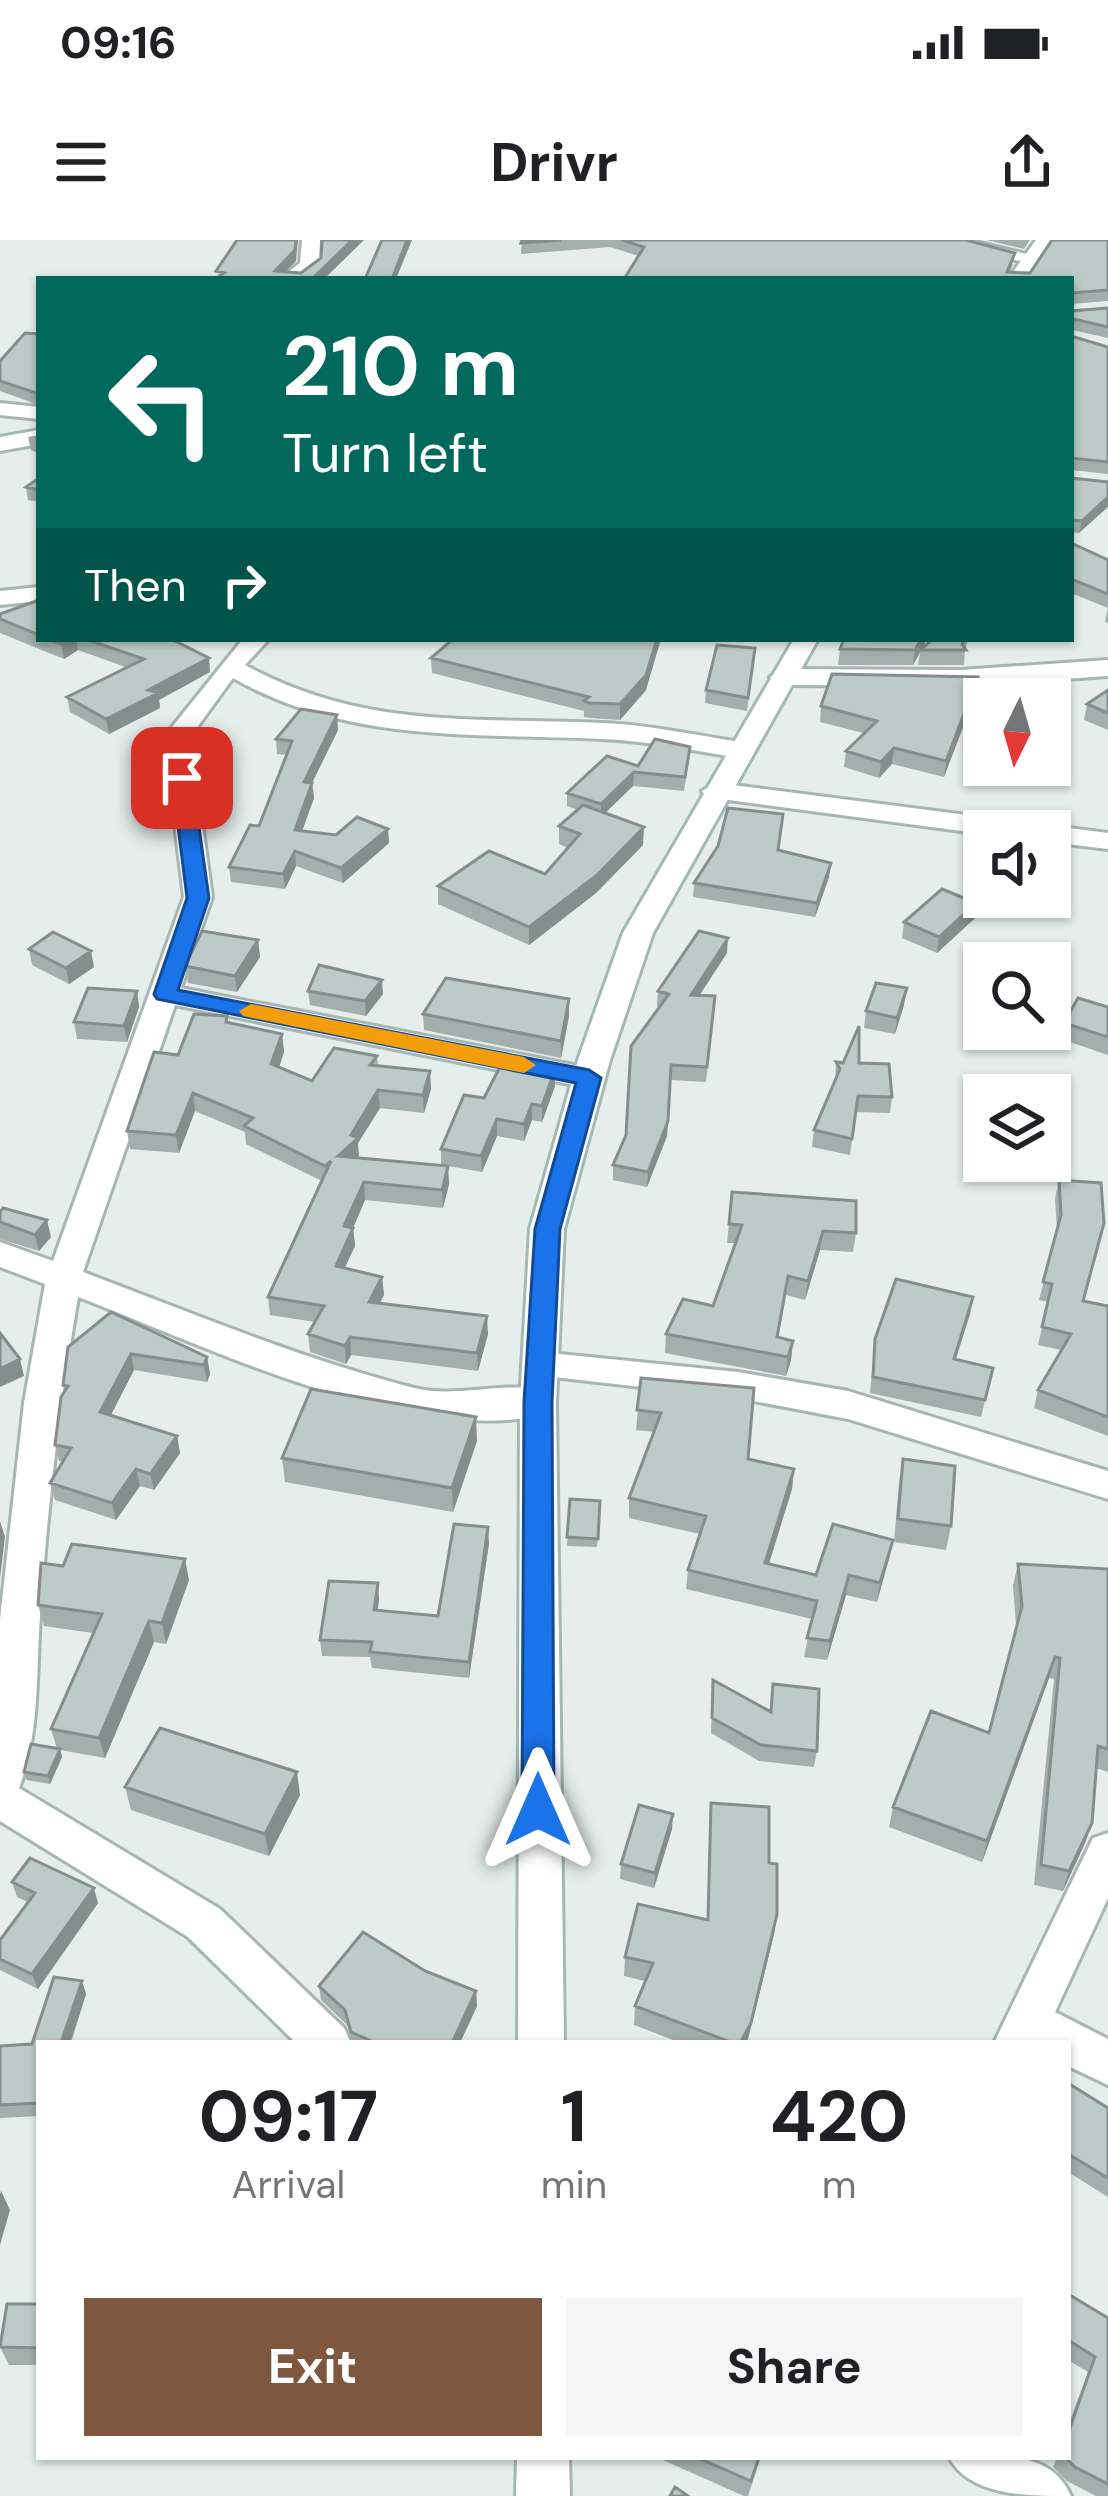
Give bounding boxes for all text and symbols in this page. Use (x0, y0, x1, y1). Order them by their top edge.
text: 09:16 (60, 13, 177, 72)
text: Drivr (490, 127, 618, 198)
icon: menu (48, 129, 114, 195)
icon: share (994, 129, 1060, 195)
text: 210 m (282, 312, 519, 421)
icon: left (84, 324, 240, 480)
text: Turn left (282, 418, 488, 489)
icon: right (211, 552, 277, 618)
text: Then (84, 556, 187, 615)
north arrow (963, 678, 1071, 786)
map controls (963, 678, 1071, 1182)
pin (131, 727, 233, 829)
icon: arrive (149, 745, 215, 811)
button: sound (963, 810, 1071, 918)
button: search (963, 942, 1071, 1050)
button: layers (963, 1074, 1071, 1182)
position arrow (475, 1747, 601, 1873)
text: 09:17 (199, 2070, 378, 2163)
text: 1 (561, 2070, 587, 2163)
text: 420 (770, 2070, 908, 2163)
text: Arrival (232, 2159, 345, 2210)
text: min (541, 2159, 607, 2210)
text: m (822, 2159, 856, 2210)
button: Exit (84, 2298, 542, 2436)
button: Share (566, 2298, 1023, 2436)

